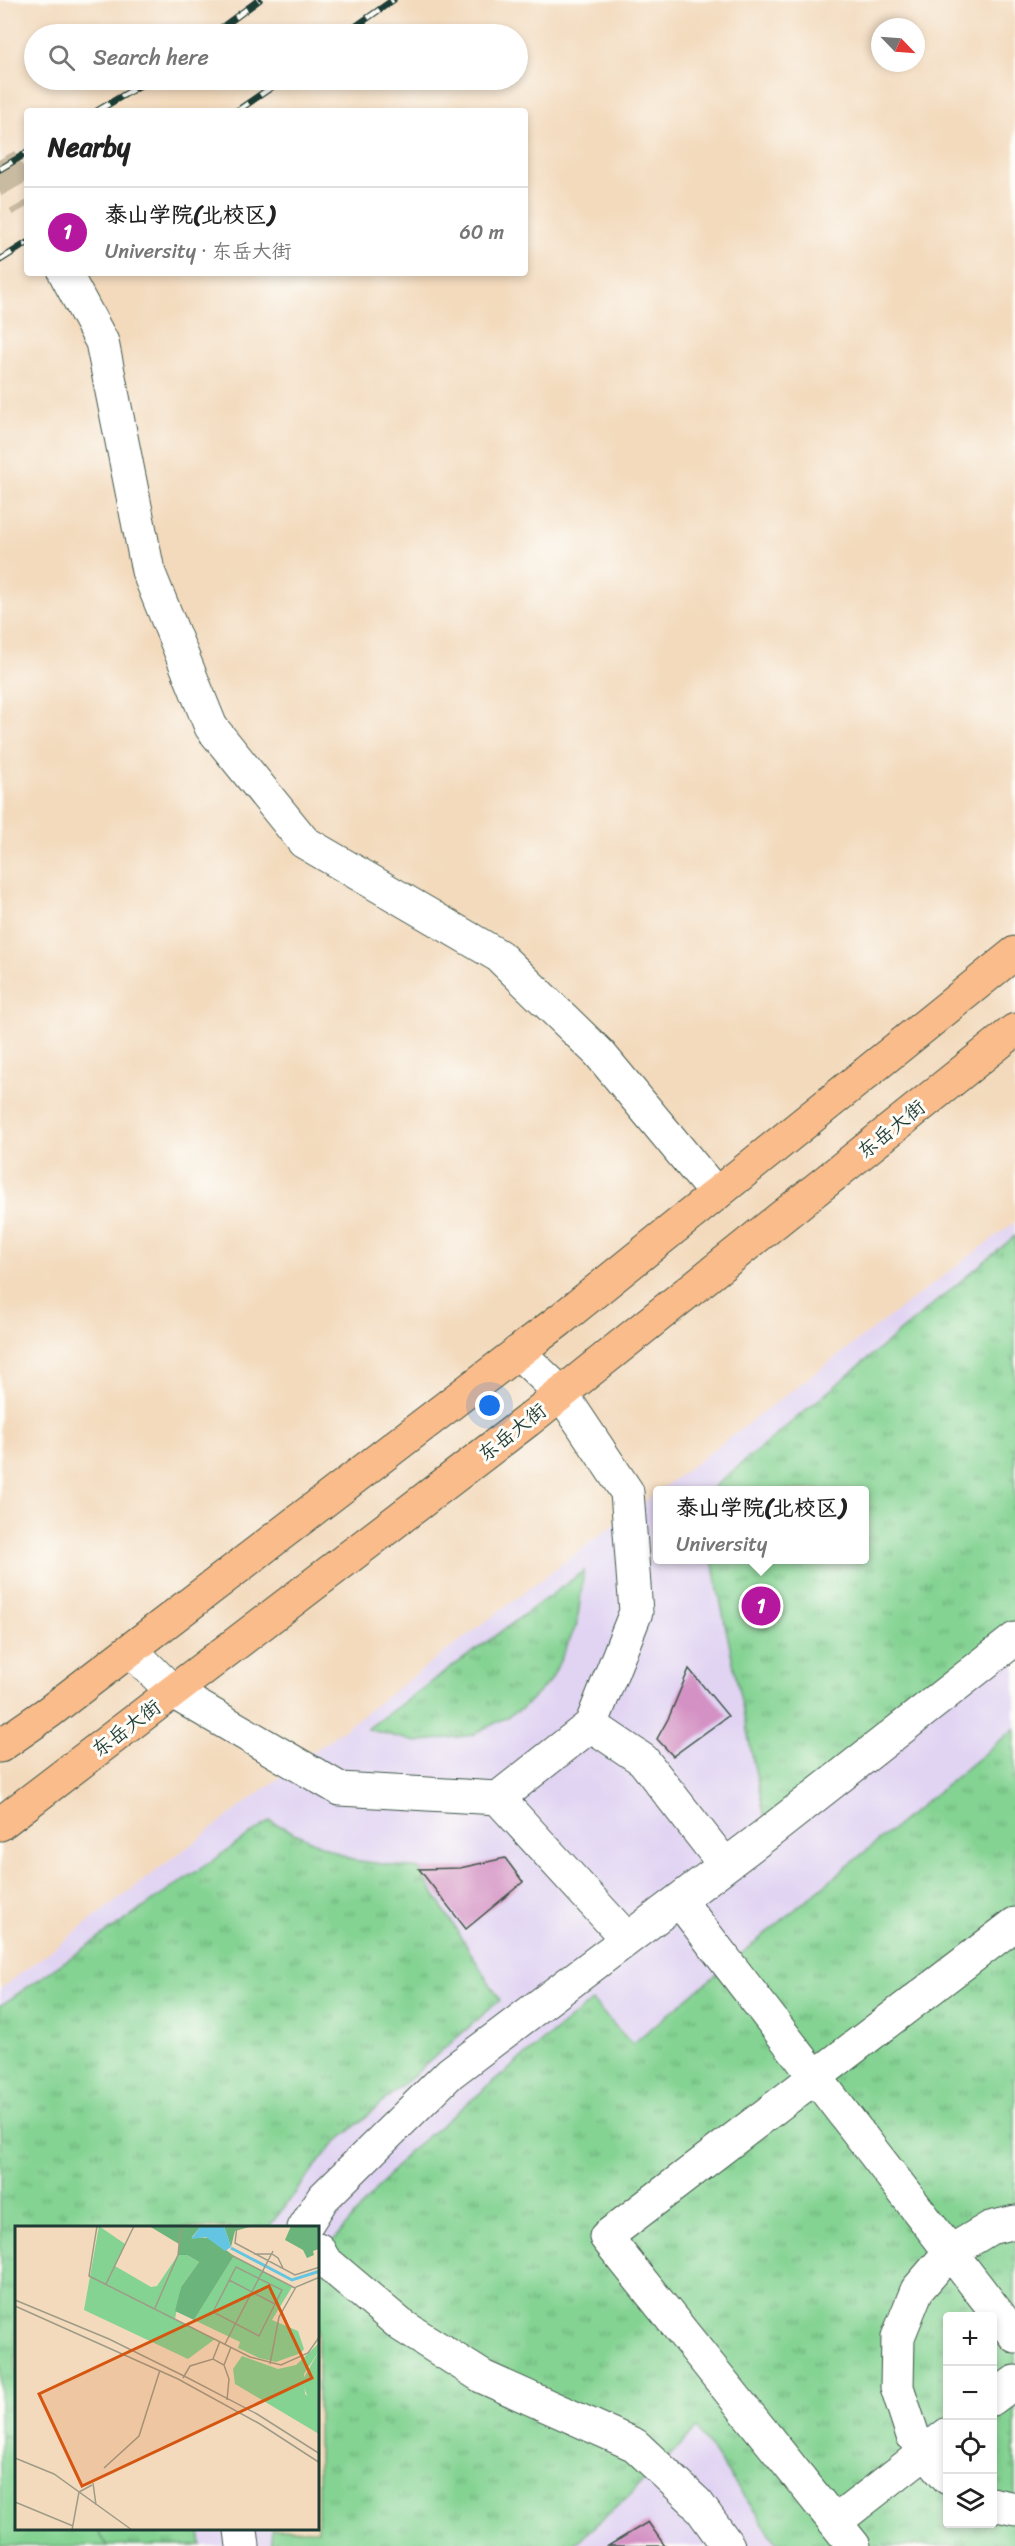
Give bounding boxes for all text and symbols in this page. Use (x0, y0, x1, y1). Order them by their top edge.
north arrow (871, 18, 925, 72)
search box (24, 24, 528, 90)
text: Search here (93, 38, 209, 77)
icon: search (45, 41, 78, 74)
text: Nearby (48, 124, 130, 170)
text: 泰山学院(北校区) (105, 195, 275, 234)
text: 1 (63, 215, 72, 250)
text: 60 m (459, 215, 504, 250)
text: University · 东岳大街 (105, 234, 292, 269)
street label: 东岳大街 (849, 1091, 933, 1168)
your location (475, 1391, 504, 1420)
street label: 东岳大街 (470, 1394, 555, 1471)
popup (653, 1486, 869, 1564)
text: 泰山学院(北校区) (676, 1488, 846, 1527)
text: University (676, 1527, 767, 1562)
pin: 1 (742, 1584, 780, 1628)
street label: 东岳大街 (84, 1690, 169, 1766)
inset map (15, 2226, 320, 2531)
map controls (943, 2312, 997, 2528)
button: + (943, 2312, 997, 2366)
button: − (943, 2366, 997, 2420)
button: locate (943, 2420, 997, 2474)
button: layers (943, 2474, 997, 2528)

